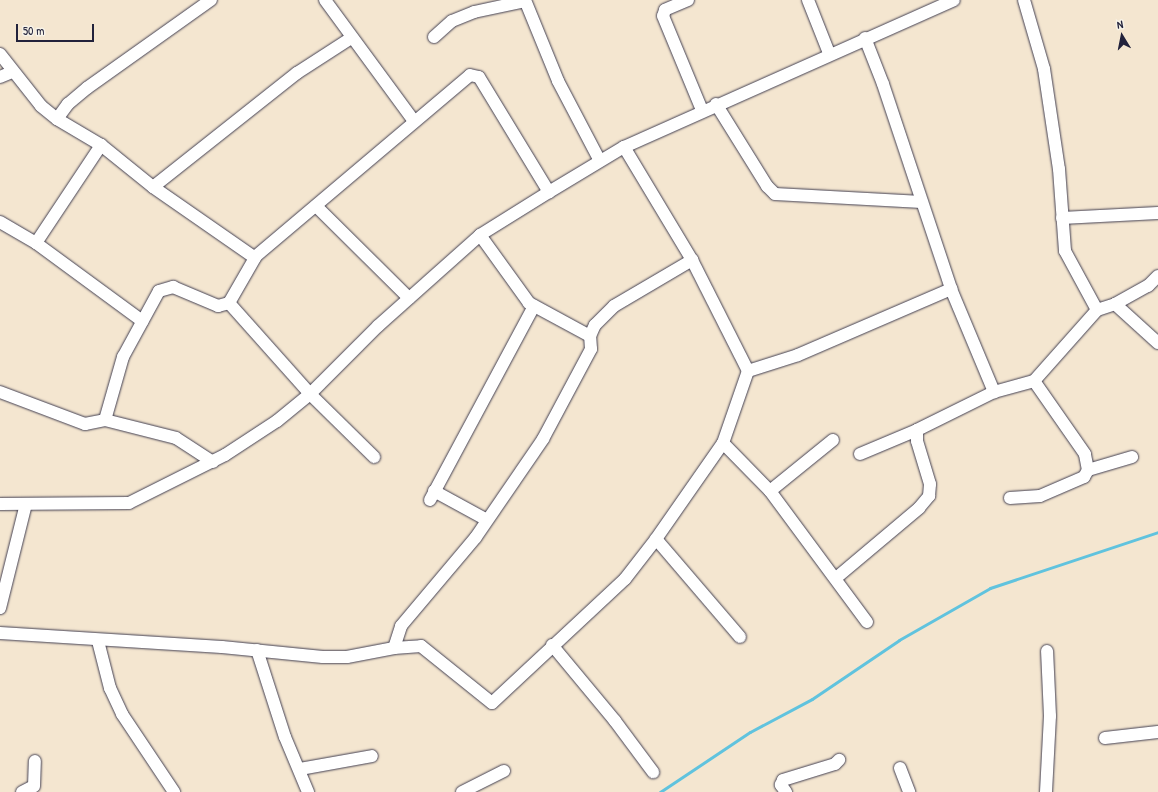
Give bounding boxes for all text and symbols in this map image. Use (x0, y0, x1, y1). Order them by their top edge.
scale bar (18, 16, 96, 42)
north arrow (1102, 16, 1142, 56)
text: N (1116, 17, 1124, 32)
text: 50 m (23, 22, 44, 39)

